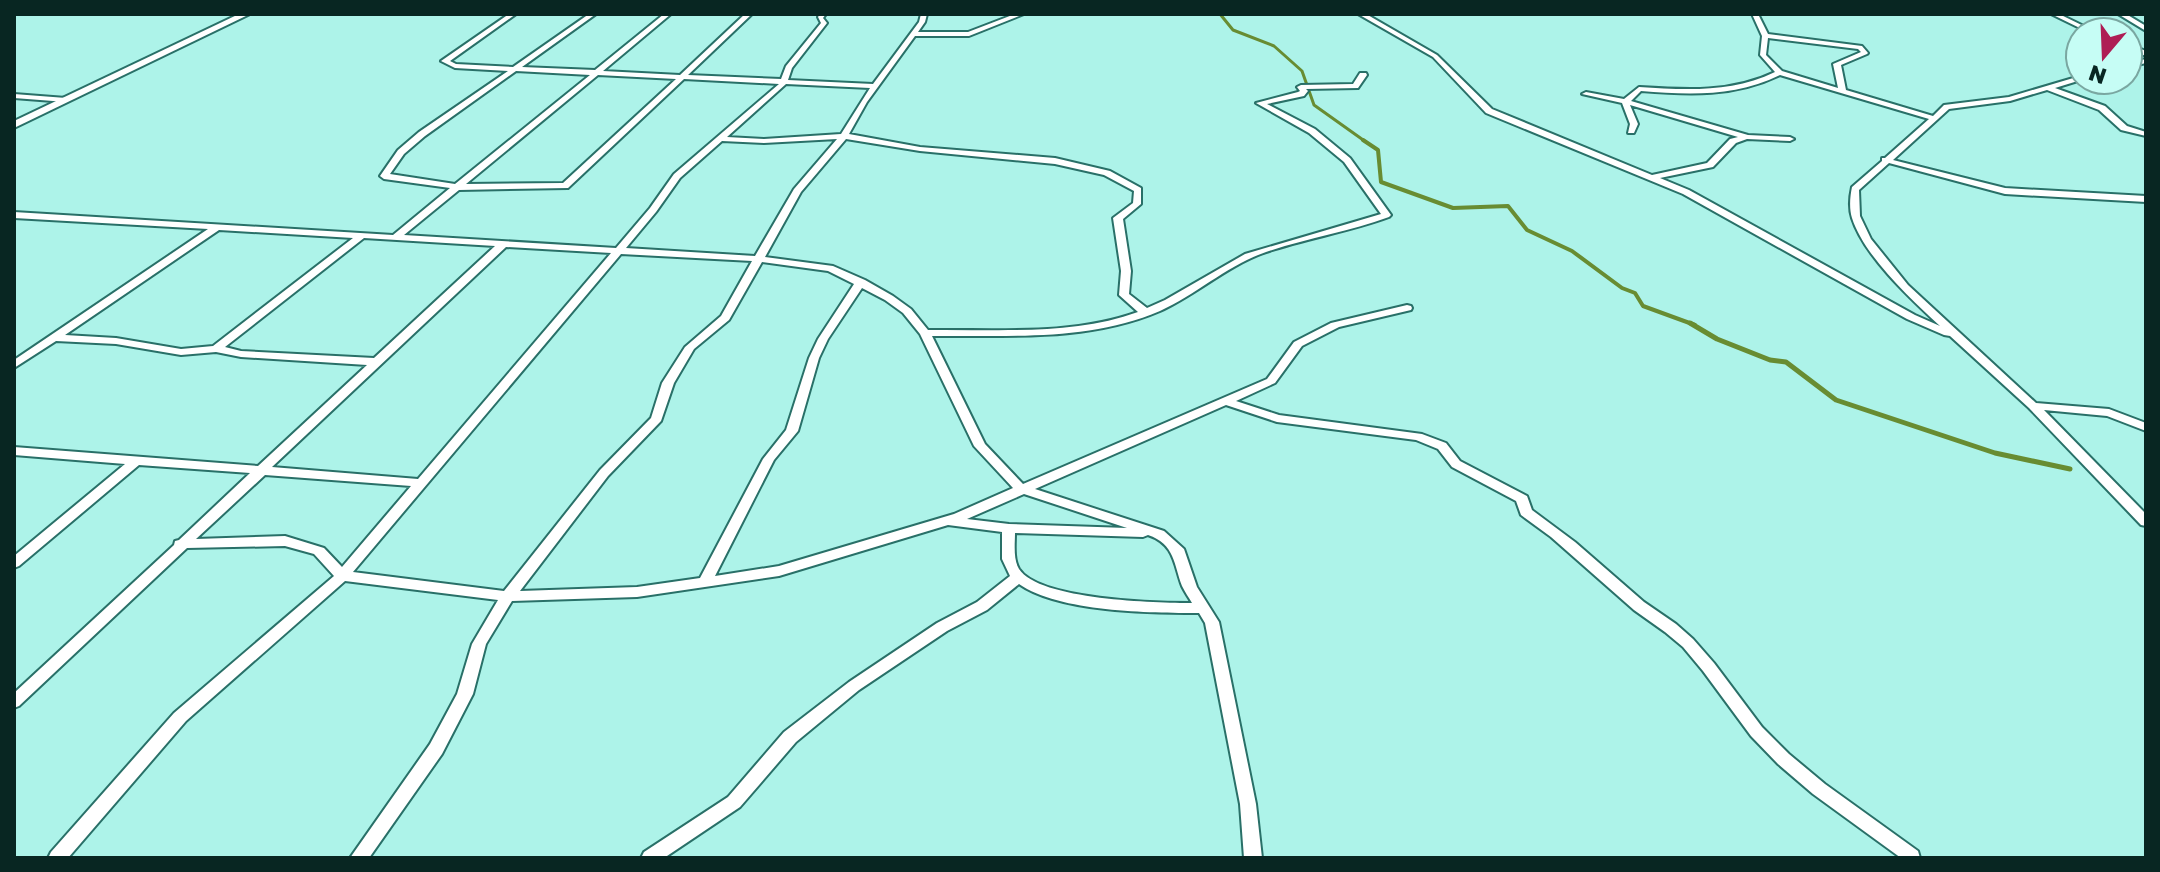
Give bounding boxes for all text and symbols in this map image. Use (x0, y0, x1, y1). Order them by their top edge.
north arrow (2064, 16, 2144, 96)
text: N (2085, 60, 2110, 91)

